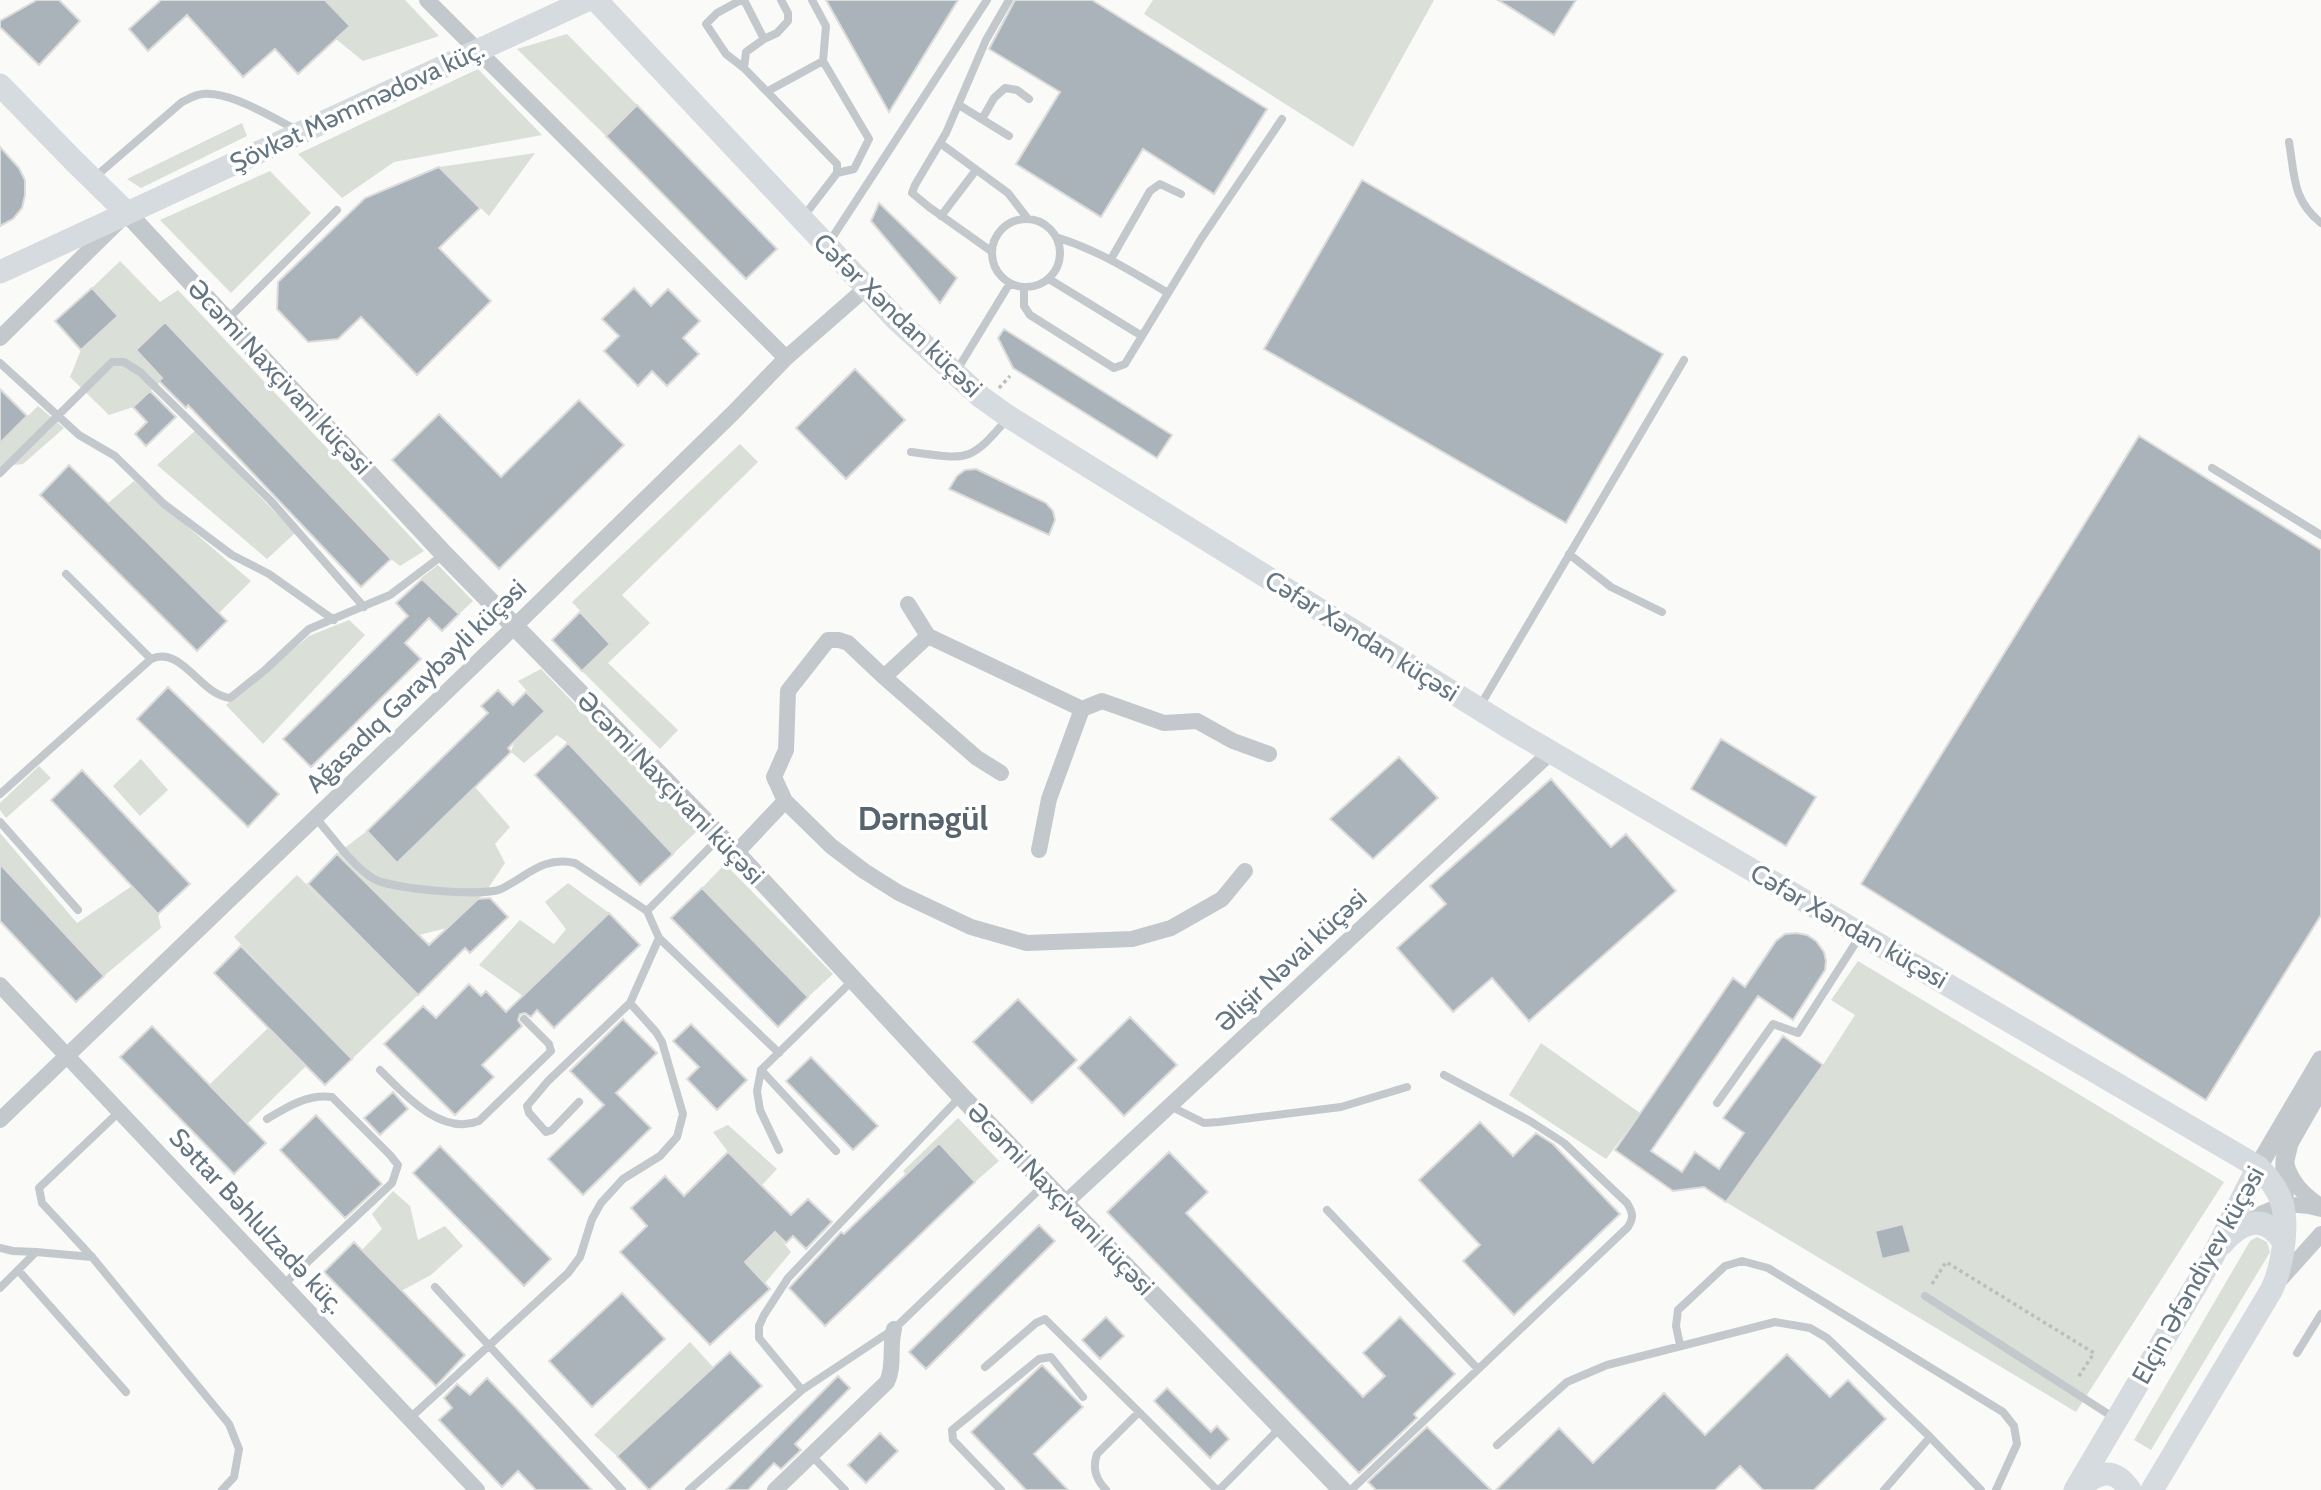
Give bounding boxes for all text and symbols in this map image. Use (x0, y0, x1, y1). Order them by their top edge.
street label: Şövkət Məmmədova küç. (225, 33, 489, 179)
street label: Cəfər Xəndan küçəsi (807, 226, 989, 404)
street label: Əcəmi Naxçivani küçəsi (181, 273, 379, 481)
street label: Cəfər Xəndan küçəsi (1259, 563, 1465, 709)
street label: Ağasadıq Gəraybəyli küçəsi (299, 572, 533, 800)
street label: Əcəmi Naxçivani küçəsi (571, 685, 771, 891)
district label: Dərnəgül (858, 798, 988, 838)
street label: Cəfər Xəndan küçəsi (1745, 857, 1953, 995)
street label: Əlişir Nəvai küçəsi (1209, 882, 1373, 1038)
street label: Əcəmi Naxçivani küçəsi (961, 1096, 1161, 1302)
street label: Səttar Bəhlulzadə küç. (163, 1122, 351, 1320)
street label: Elçin Əfəndiyev küçəsi (2125, 1161, 2271, 1389)

